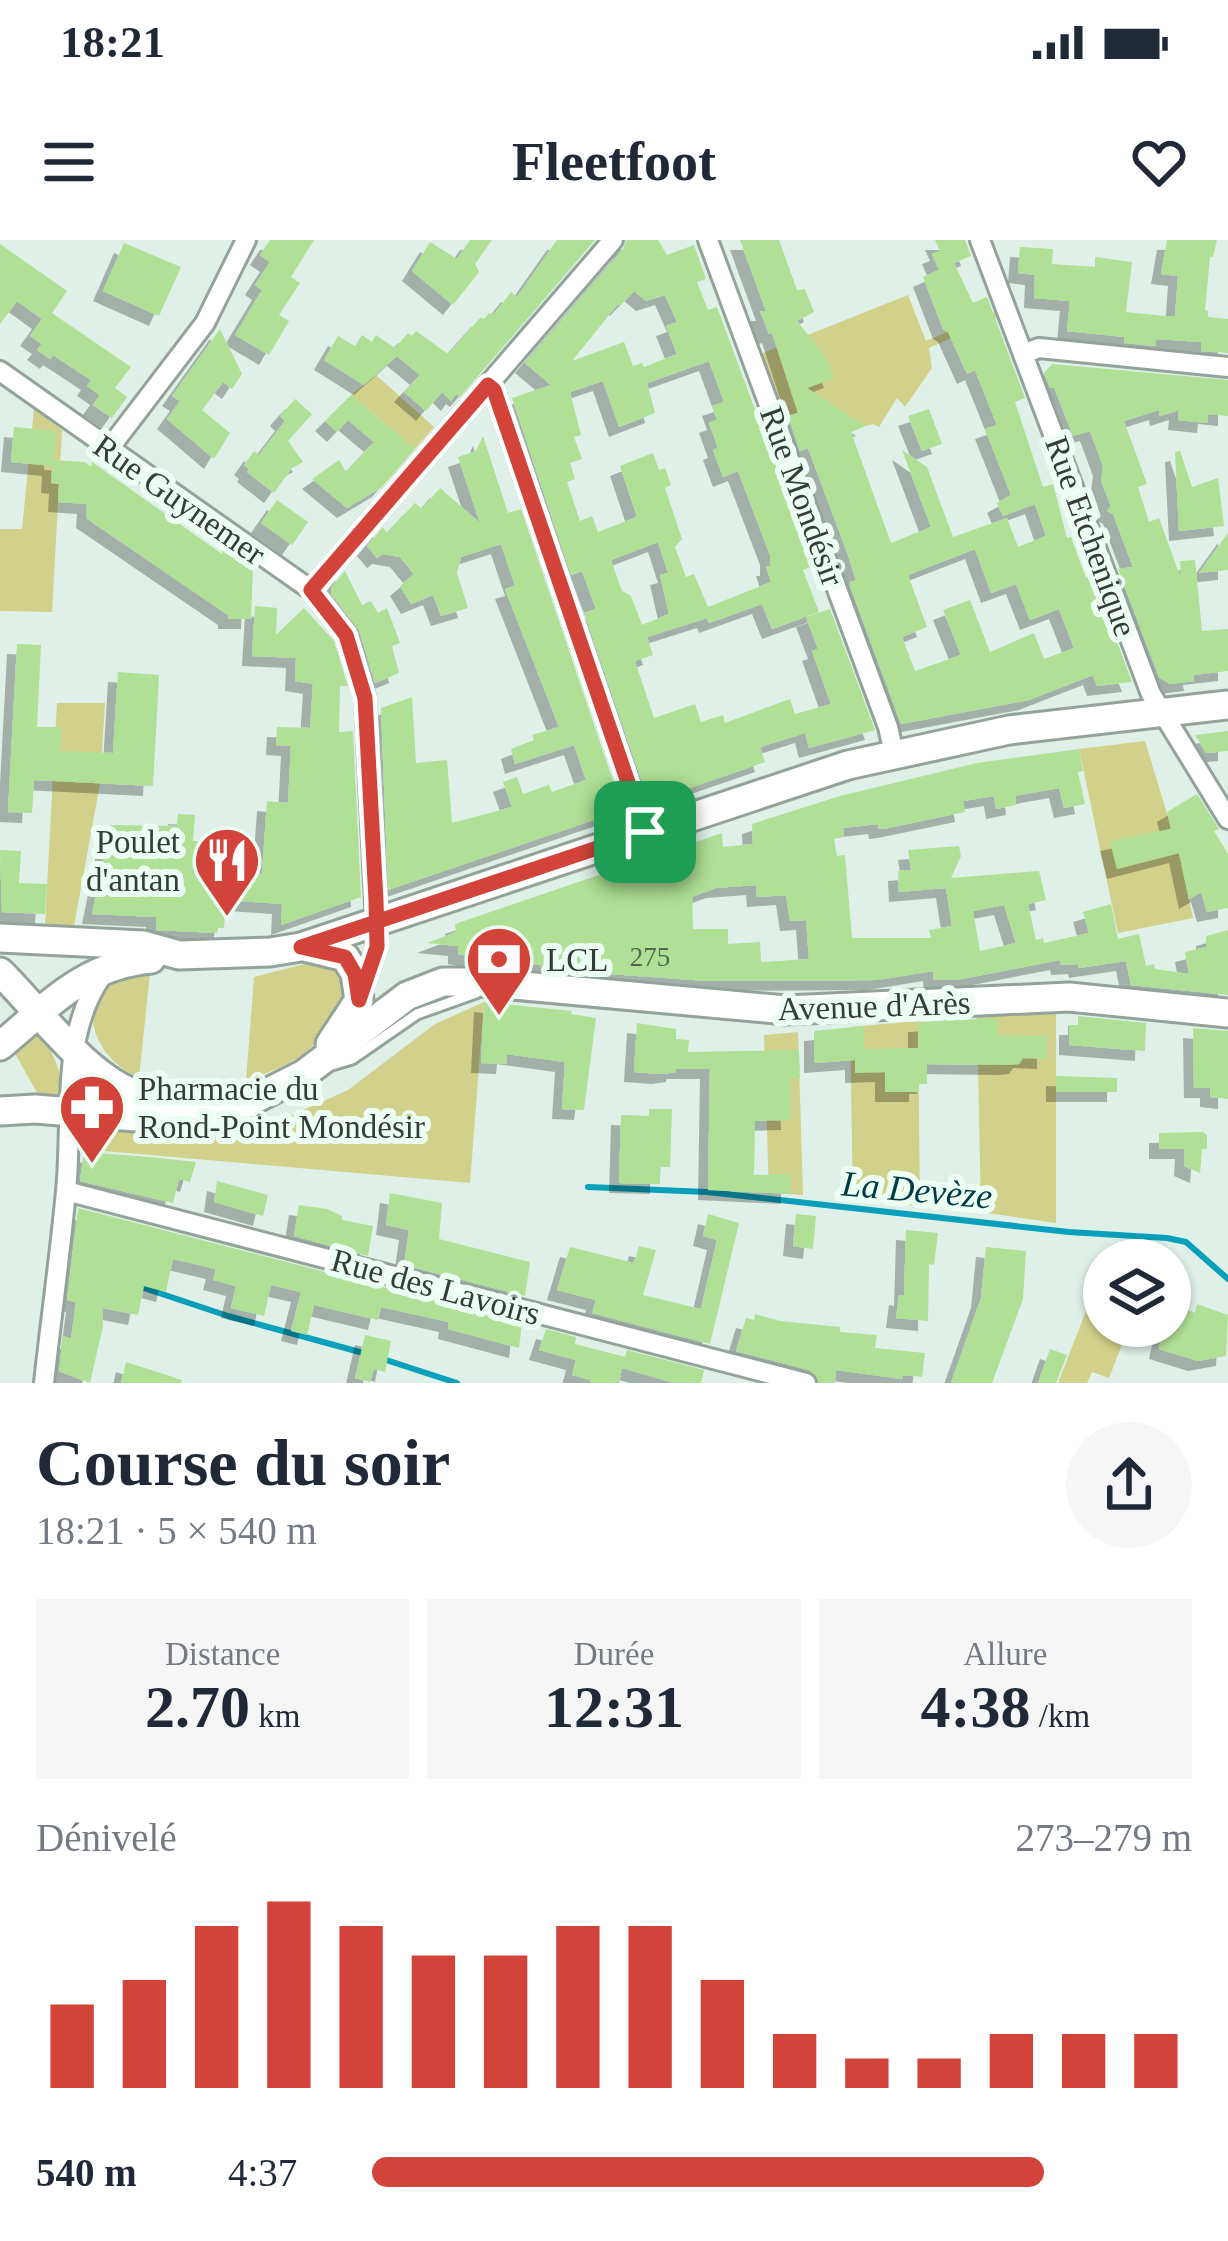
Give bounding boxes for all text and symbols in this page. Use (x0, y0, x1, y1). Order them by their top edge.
text: 18:21 (60, 17, 165, 67)
icon: menu (36, 129, 102, 195)
icon: heart (1126, 129, 1192, 195)
text: Fleetfoot (512, 132, 716, 192)
street label: Rue Mondésir (753, 402, 851, 591)
street label: Rue Guynemer (87, 428, 272, 572)
street label: Rue Etchenique (1038, 432, 1144, 641)
pin (594, 781, 696, 883)
icon: arrive (612, 799, 678, 865)
place label: Poulet d'antan (86, 824, 180, 898)
restaurant icon: Poulet d'antan (192, 825, 262, 919)
bank icon: LCL (464, 924, 534, 1018)
place label: LCL (546, 942, 608, 978)
house number: 275 (630, 942, 670, 972)
street label: Avenue d'Arès (777, 985, 971, 1027)
place label: Pharmacie du Rond-Point Mondésir (138, 1071, 425, 1145)
pharmacy icon: Pharmacie du Rond-Point Mondésir (57, 1072, 127, 1166)
water label: La Devèze (839, 1163, 994, 1216)
map controls (1083, 1239, 1191, 1347)
button: layers (1083, 1239, 1191, 1347)
street label: Rue des Lavoirs (328, 1242, 544, 1332)
button: share (1066, 1422, 1192, 1548)
text: Course du soir (36, 1426, 450, 1499)
text: 18:21 · 5 × 540 m (36, 1509, 317, 1552)
text: Distance (165, 1636, 280, 1672)
text: Durée (574, 1636, 654, 1672)
text: Allure (963, 1636, 1047, 1672)
text: 2.70 (145, 1674, 250, 1740)
text: 12:31 (544, 1674, 684, 1740)
text: 4:38 (921, 1674, 1031, 1740)
text: km (250, 1698, 300, 1734)
text: /km (1031, 1698, 1090, 1734)
text: Dénivelé (36, 1816, 177, 1859)
text: 273–279 m (1015, 1816, 1192, 1859)
text: 540 m (36, 2151, 137, 2194)
text: 4:37 (228, 2151, 297, 2194)

